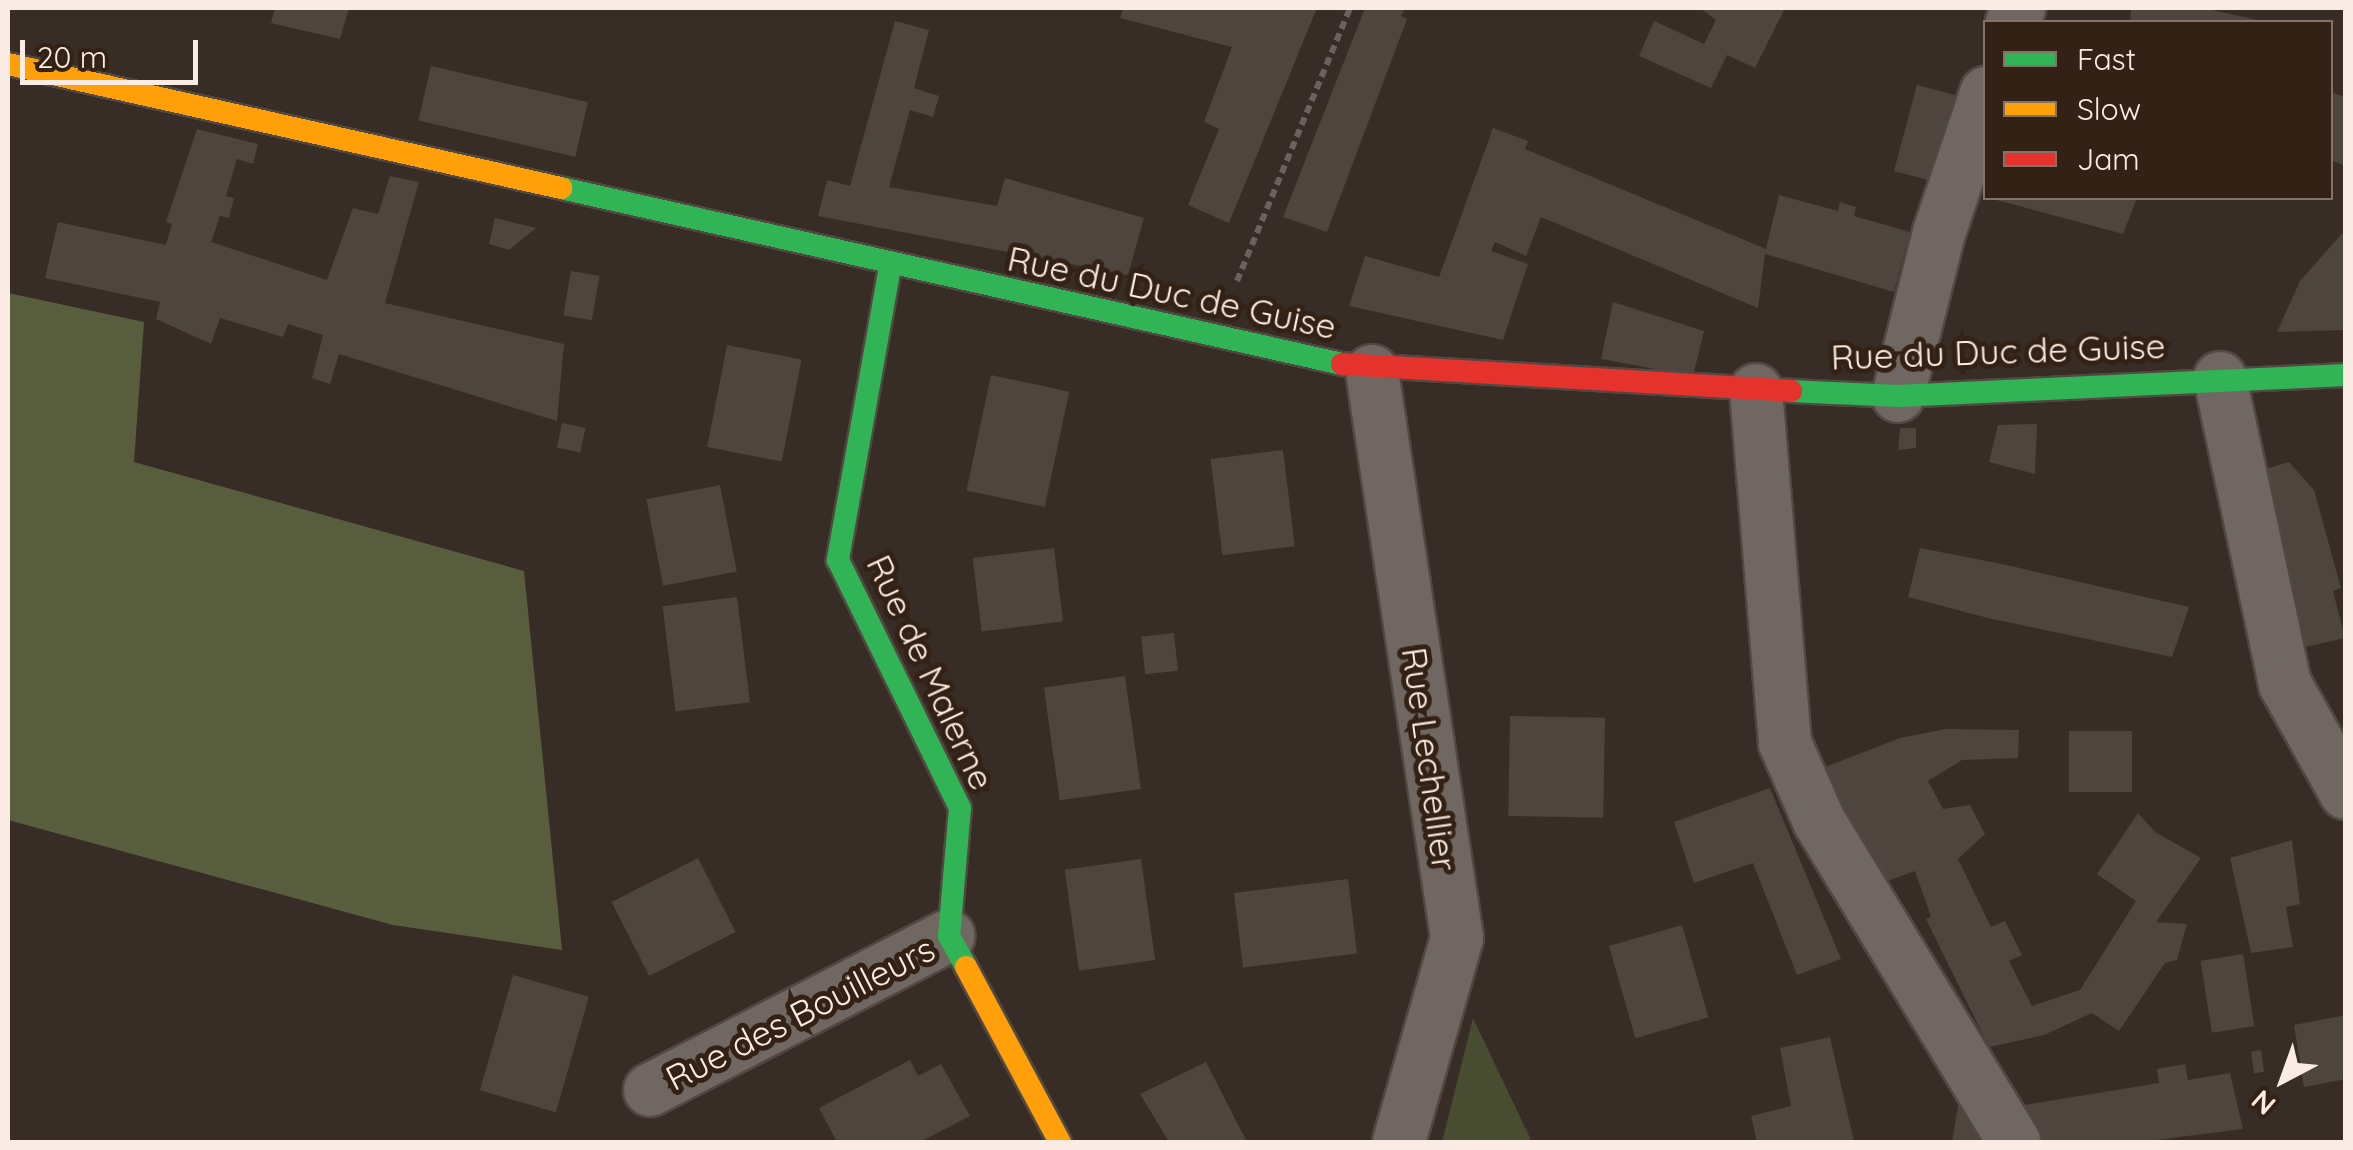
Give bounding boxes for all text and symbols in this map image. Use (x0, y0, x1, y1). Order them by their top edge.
scale bar (25, 20, 202, 82)
legend (1983, 20, 2333, 200)
text: 20 m (37, 38, 107, 76)
text: Fast (2077, 40, 2136, 78)
text: Slow (2077, 90, 2141, 128)
text: Jam (2077, 140, 2140, 178)
street label: Rue du Duc de Guise (1004, 237, 1340, 347)
street label: Rue du Duc de Guise (1830, 324, 2166, 378)
street label: Rue de Malerne (858, 548, 1004, 796)
street label: Rue Lechellier (1394, 644, 1466, 874)
street label: Rue des Bouilleurs (659, 927, 941, 1099)
north arrow (2233, 1030, 2333, 1130)
text: N (2244, 1083, 2282, 1123)

